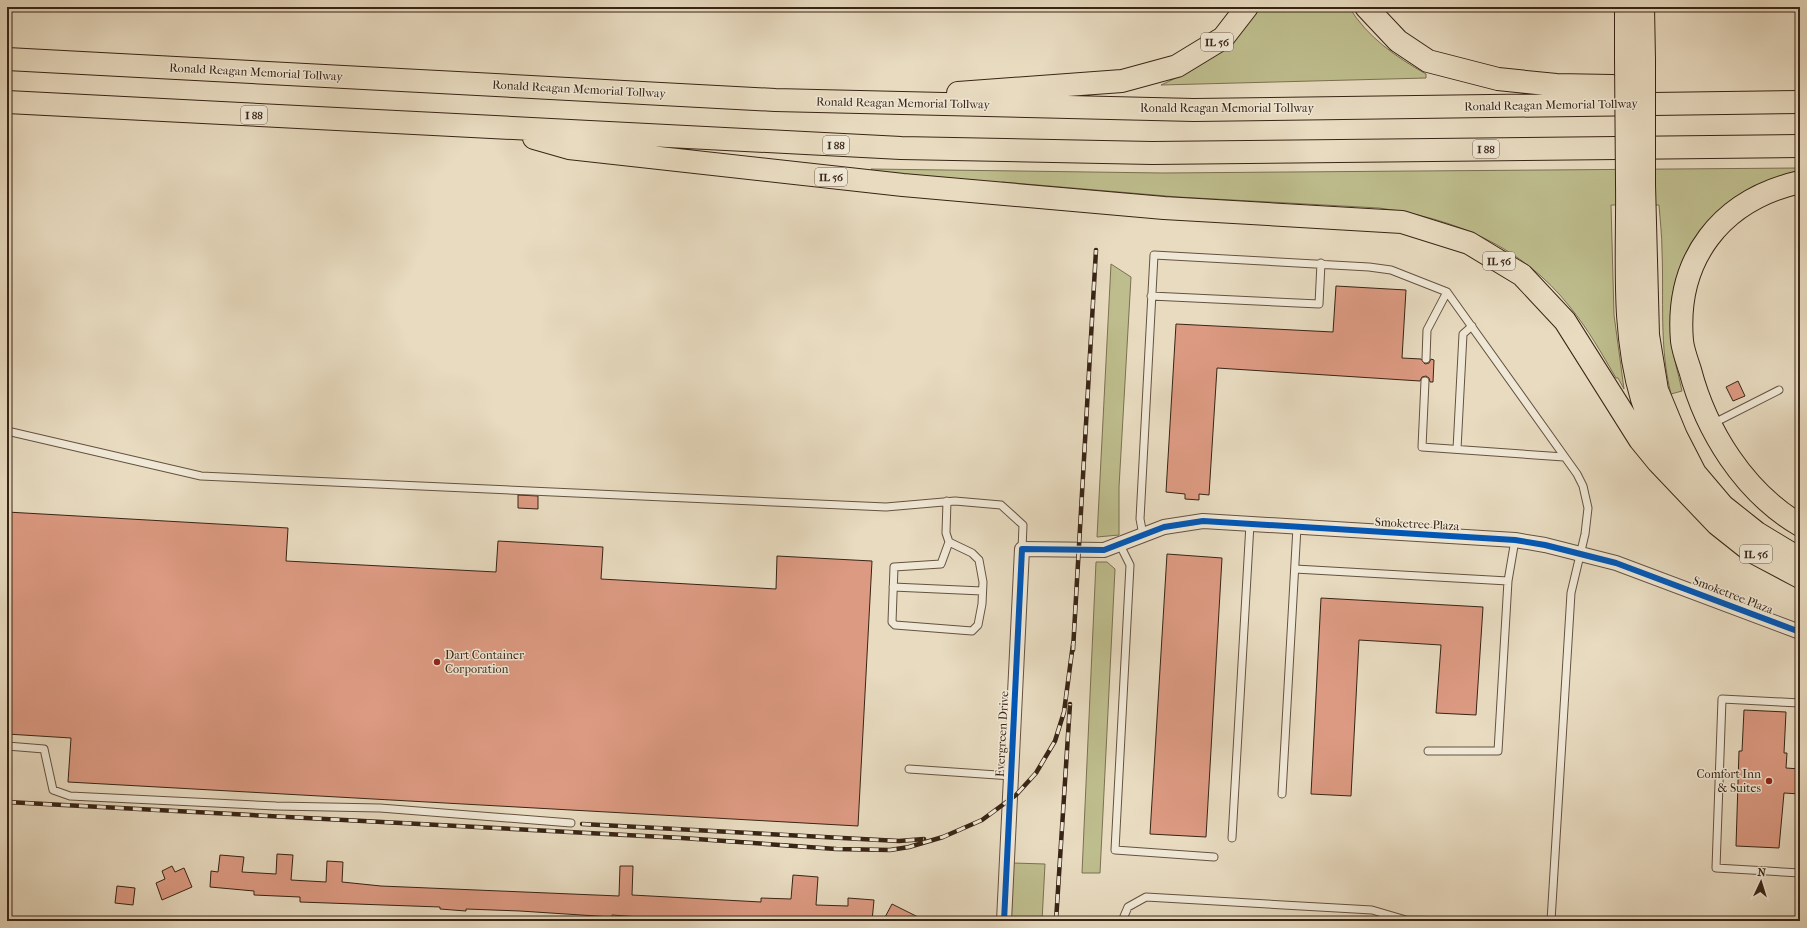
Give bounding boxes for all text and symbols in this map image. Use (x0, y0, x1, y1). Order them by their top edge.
road number: IL 56 (1201, 33, 1233, 51)
street label: Ronald Reagan Memorial Tollway (169, 60, 344, 84)
street label: Ronald Reagan Memorial Tollway (492, 77, 667, 101)
street label: Ronald Reagan Memorial Tollway (816, 94, 991, 112)
street label: Ronald Reagan Memorial Tollway (1464, 96, 1639, 114)
street label: Ronald Reagan Memorial Tollway (1140, 101, 1314, 115)
road number: I 88 (241, 106, 267, 124)
road number: I 88 (823, 136, 849, 154)
road number: I 88 (1473, 140, 1499, 158)
road number: IL 56 (815, 168, 847, 186)
road number: IL 56 (1483, 252, 1515, 270)
street label: Smoketree Plaza (1374, 515, 1460, 533)
road number: IL 56 (1740, 545, 1772, 563)
street label: Smoketree Plaza (1691, 573, 1776, 617)
place label: Dart Container Corporation (445, 648, 525, 676)
marker: Dart Container Corporation (432, 657, 442, 667)
street label: Evergreen Drive (993, 691, 1011, 777)
place label: Comfort Inn & Suites (1697, 767, 1762, 795)
marker: Comfort Inn & Suites (1764, 776, 1774, 786)
north arrow (1741, 862, 1781, 902)
text: N (1757, 866, 1767, 879)

